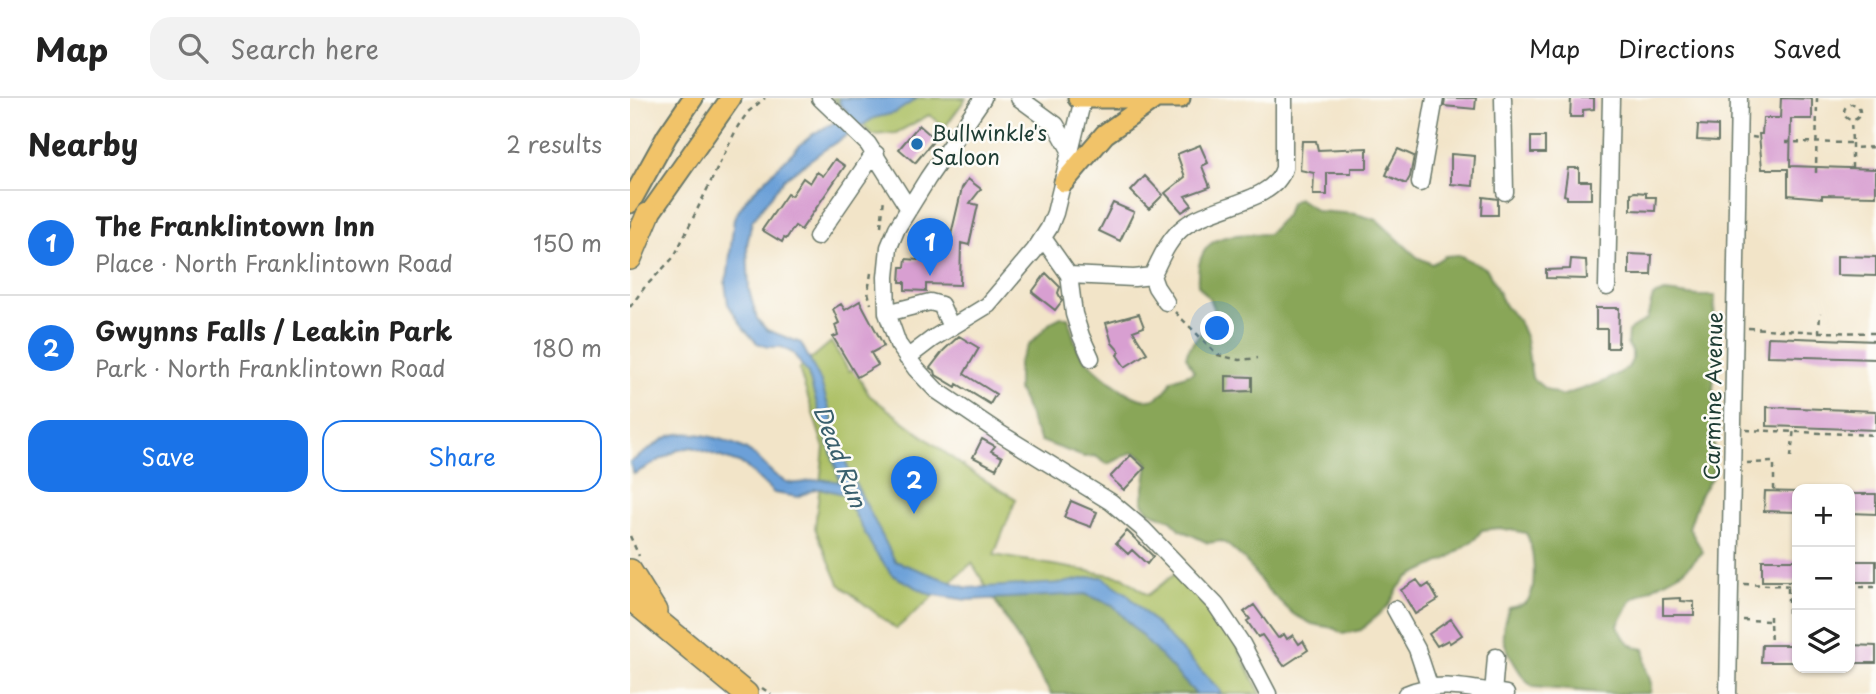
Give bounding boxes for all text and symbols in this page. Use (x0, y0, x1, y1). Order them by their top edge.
search box (150, 17, 640, 80)
text: Map (35, 23, 108, 73)
icon: search (174, 29, 212, 67)
text: Search here (230, 29, 379, 68)
text: Map (1529, 30, 1580, 66)
text: Directions (1618, 30, 1735, 66)
text: Saved (1773, 30, 1841, 66)
place label: Bullwinkle's Saloon (931, 116, 1047, 172)
text: Nearby (28, 121, 138, 166)
text: 2 results (506, 126, 602, 161)
marker: Bullwinkle's Saloon (909, 136, 925, 152)
text: The Franklintown Inn (95, 206, 375, 245)
pin: 1 (907, 218, 953, 276)
text: 1 (46, 225, 57, 260)
text: 150 m (533, 225, 602, 260)
text: Place · North Franklintown Road (95, 245, 453, 280)
text: Gwynns Falls / Leakin Park (95, 311, 453, 350)
your location (1200, 311, 1234, 345)
street label: Carmine Avenue (1695, 312, 1729, 480)
text: 2 (43, 330, 59, 365)
text: 180 m (533, 330, 602, 365)
text: Park · North Franklintown Road (95, 350, 446, 385)
water label: Dead Run (805, 400, 877, 513)
button: Save (28, 420, 308, 492)
button: Share (322, 420, 602, 492)
pin: 2 (891, 456, 937, 514)
map controls (1792, 484, 1855, 673)
button: + (1792, 484, 1855, 547)
button: − (1792, 547, 1855, 610)
button: layers (1792, 610, 1855, 673)

